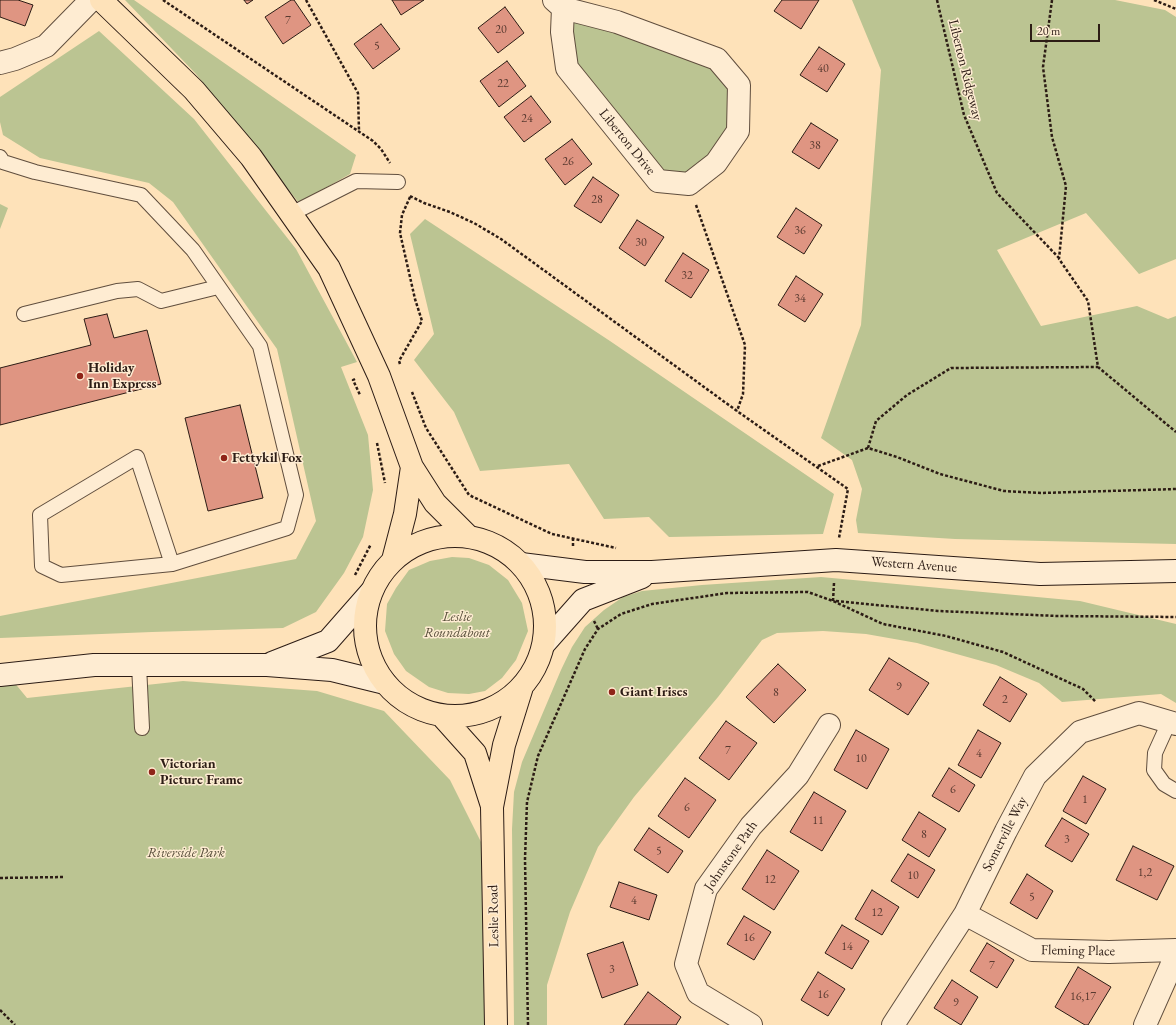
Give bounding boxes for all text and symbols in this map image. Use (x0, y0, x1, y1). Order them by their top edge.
house number: 7 (285, 14, 291, 28)
scale bar (1032, 16, 1102, 42)
street label: Liberton Ridgeway (944, 18, 986, 122)
house number: 20 (495, 23, 507, 37)
text: 20 m (1037, 23, 1060, 39)
house number: 5 (374, 39, 380, 53)
house number: 40 (817, 62, 829, 76)
house number: 22 (497, 77, 509, 91)
street label: Liberton Drive (595, 105, 659, 179)
house number: 24 (521, 112, 533, 126)
house number: 38 (809, 139, 821, 153)
house number: 26 (562, 155, 574, 169)
house number: 28 (591, 193, 603, 207)
house number: 36 (794, 224, 806, 238)
house number: 30 (635, 236, 647, 250)
house number: 32 (681, 269, 693, 283)
house number: 34 (794, 292, 806, 306)
place label: Holiday Inn Express (88, 360, 157, 392)
marker: Holiday Inn Express (75, 371, 85, 381)
place label: Fettykil Fox (232, 450, 302, 466)
marker: Fettykil Fox (219, 453, 229, 463)
street label: Western Avenue (870, 554, 958, 576)
park label: Leslie Roundabout (424, 609, 490, 642)
house number: 9 (896, 680, 902, 694)
place label: Giant Irises (620, 684, 688, 700)
house number: 8 (773, 686, 779, 700)
marker: Giant Irises (607, 687, 617, 697)
house number: 2 (1002, 693, 1008, 707)
house number: 7 (725, 744, 731, 758)
house number: 4 (976, 747, 982, 761)
house number: 10 (855, 752, 867, 766)
place label: Victorian Picture Frame (160, 756, 243, 788)
marker: Victorian Picture Frame (147, 767, 157, 777)
house number: 6 (950, 783, 956, 797)
house number: 1 (1082, 793, 1088, 807)
street label: Somerville Way (979, 794, 1031, 874)
house number: 6 (684, 801, 690, 815)
house number: 11 (812, 814, 824, 828)
street label: Johnstone Path (701, 818, 761, 894)
house number: 8 (921, 828, 927, 842)
house number: 3 (1064, 833, 1070, 847)
house number: 5 (656, 844, 662, 858)
park label: Riverside Park (147, 845, 225, 861)
house number: 1,2 (1138, 866, 1152, 880)
house number: 10 (907, 869, 919, 883)
house number: 12 (764, 873, 776, 887)
street label: Leslie Road (485, 885, 503, 947)
house number: 5 (1029, 890, 1035, 904)
house number: 4 (631, 894, 637, 908)
house number: 12 (871, 906, 883, 920)
house number: 16 (743, 931, 755, 945)
house number: 14 (841, 940, 853, 954)
street label: Fleming Place (1041, 942, 1115, 960)
house number: 7 (989, 959, 995, 973)
house number: 3 (609, 963, 615, 977)
house number: 16 (817, 988, 829, 1002)
house number: 16,17 (1070, 990, 1096, 1004)
house number: 9 (953, 996, 959, 1010)

